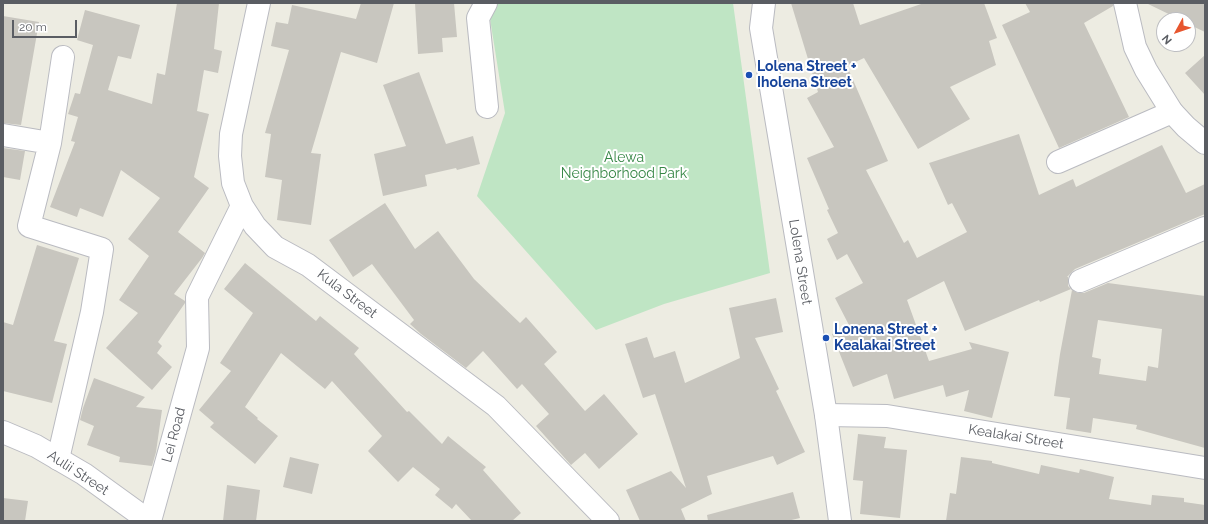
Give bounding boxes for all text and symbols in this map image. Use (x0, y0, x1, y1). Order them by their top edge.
scale bar (14, 12, 79, 38)
north arrow (1156, 12, 1196, 52)
text: 20 m (19, 20, 47, 34)
text: N (1160, 32, 1175, 47)
place label: Lolena Street + Iholena Street (757, 59, 857, 92)
marker: Lolena Street + Iholena Street (744, 70, 754, 80)
park label: Alewa Neighborhood Park (561, 150, 687, 182)
street label: Lolena Street (785, 218, 815, 306)
street label: Kula Street (314, 266, 380, 322)
place label: Lonena Street + Kealakai Street (834, 322, 938, 354)
marker: Lonena Street + Kealakai Street (821, 333, 831, 343)
street label: Lei Road (159, 406, 189, 464)
street label: Kealakai Street (967, 421, 1065, 453)
street label: Aulii Street (44, 447, 112, 499)

